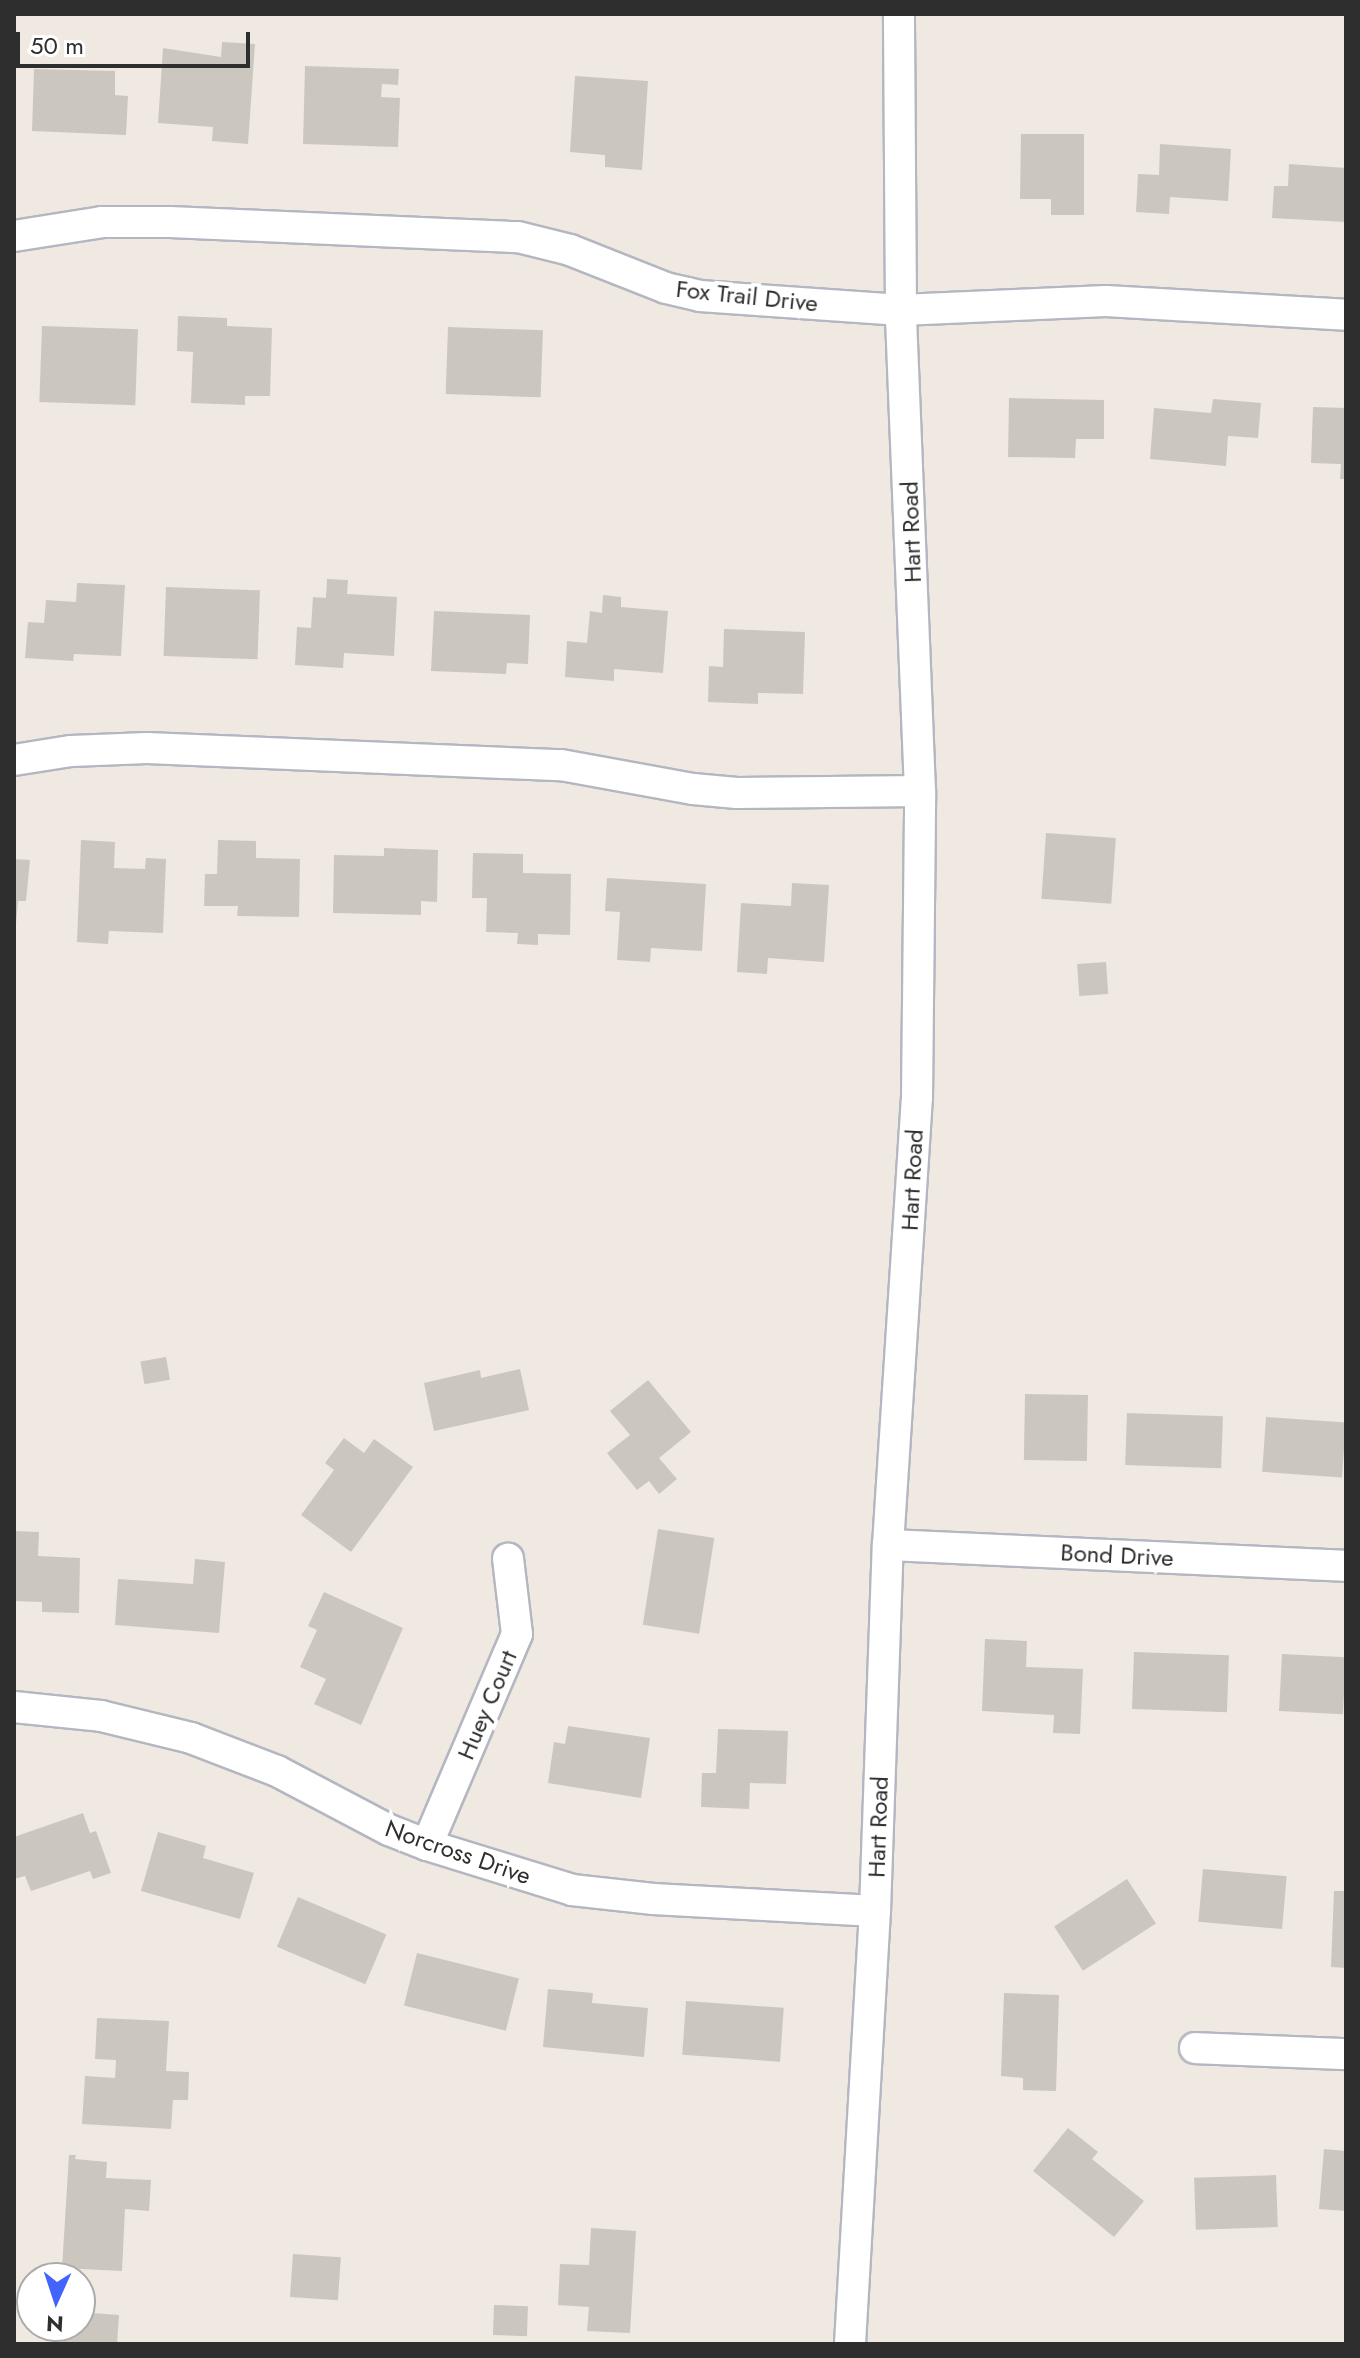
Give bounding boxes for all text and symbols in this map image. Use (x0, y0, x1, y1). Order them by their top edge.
scale bar (20, 16, 254, 66)
text: 50 m (30, 28, 84, 63)
street label: Fox Trail Drive (675, 274, 819, 318)
street label: Hart Road (895, 481, 927, 583)
street label: Hart Road (895, 1128, 929, 1232)
street label: Bond Drive (1060, 1538, 1174, 1572)
street label: Huey Court (451, 1646, 523, 1764)
street label: Hart Road (862, 1776, 894, 1878)
street label: Norcross Drive (381, 1814, 535, 1890)
north arrow (16, 2262, 96, 2342)
text: N (45, 2308, 64, 2340)

